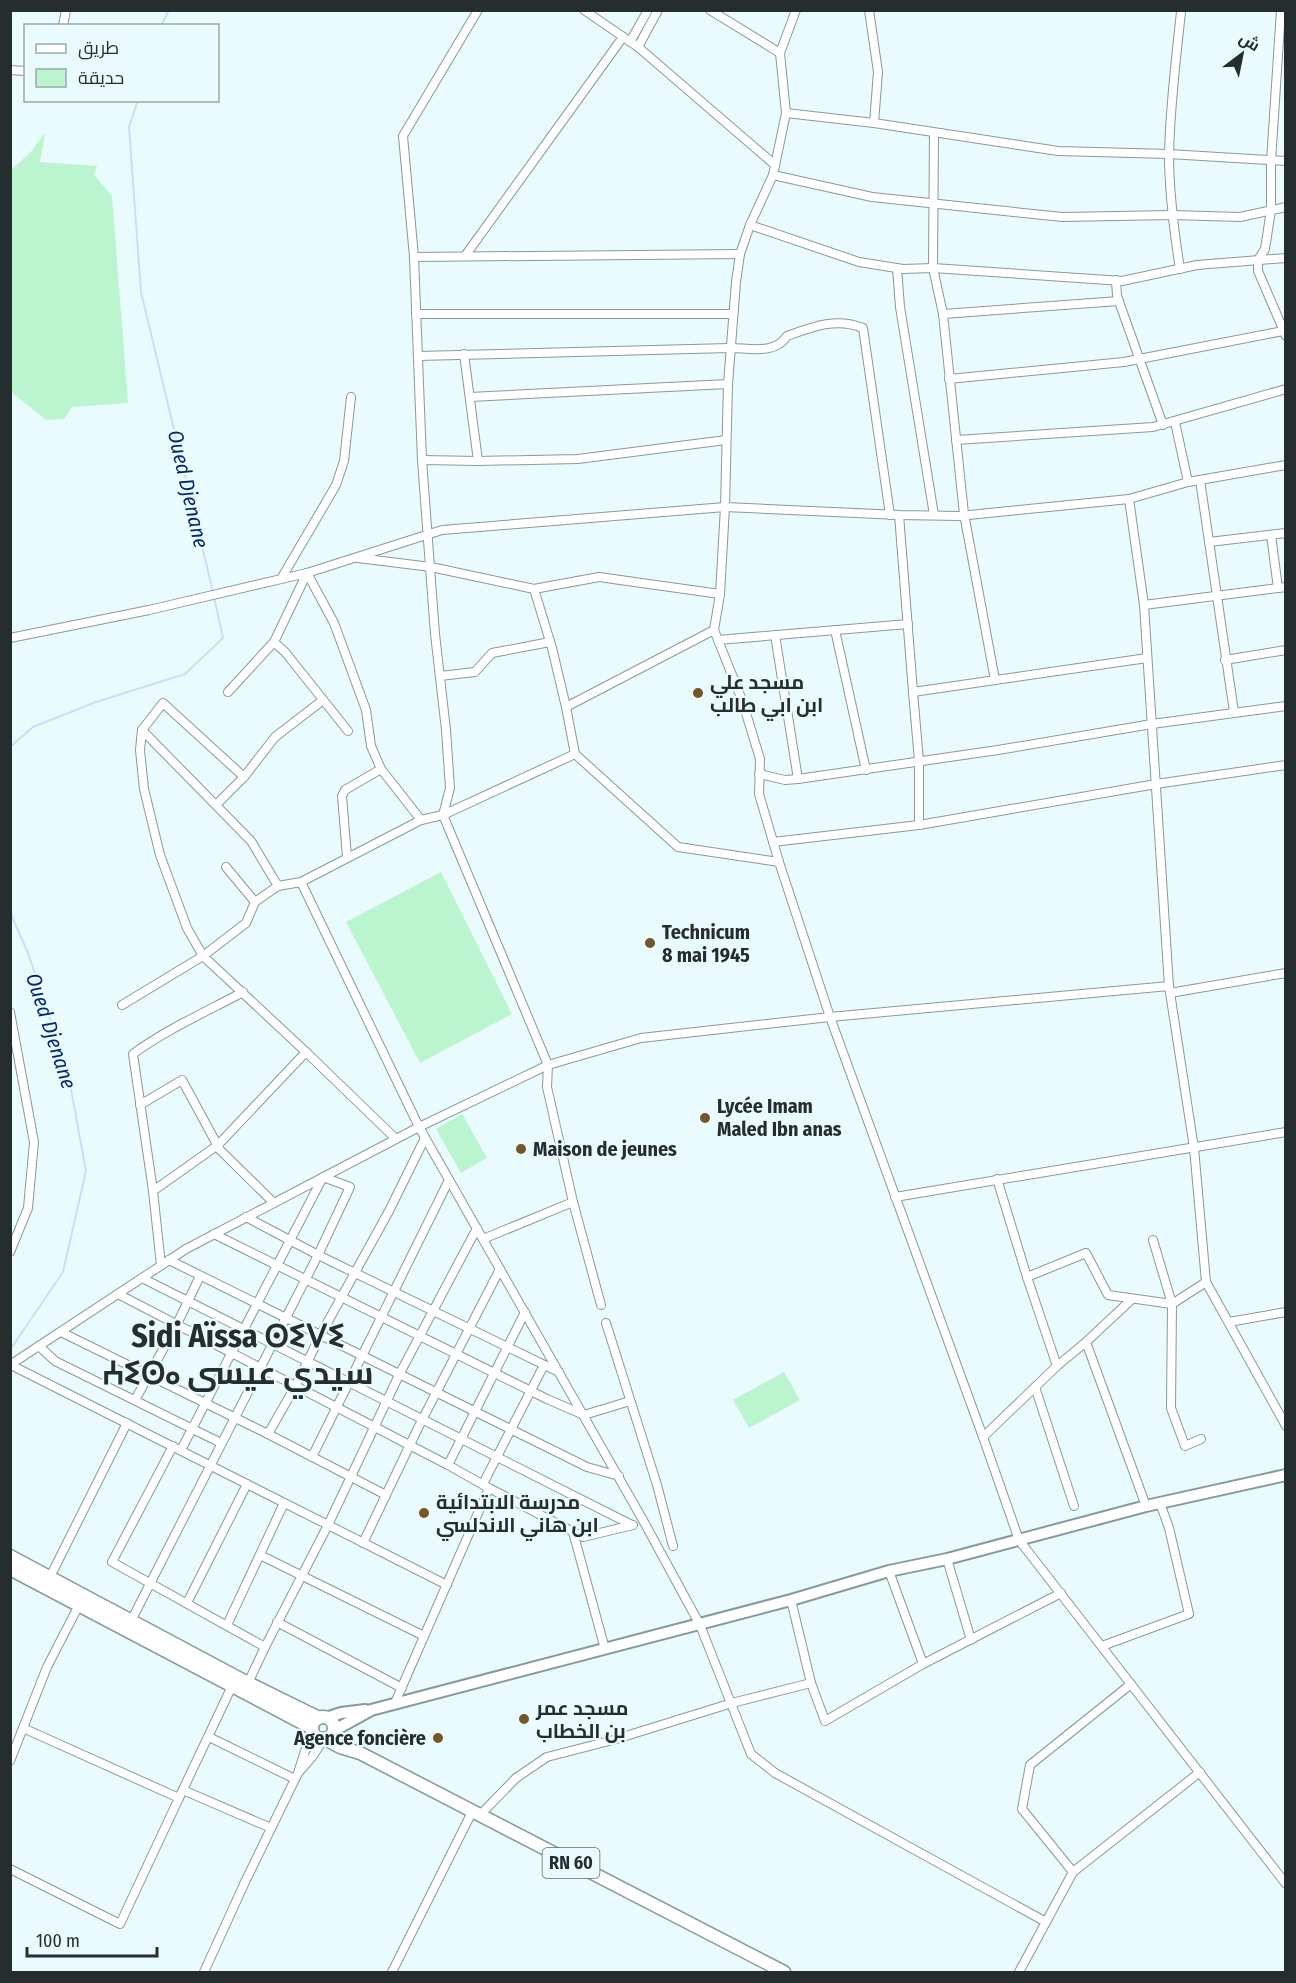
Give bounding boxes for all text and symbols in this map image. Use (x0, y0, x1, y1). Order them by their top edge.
legend (24, 24, 219, 102)
north arrow (1212, 24, 1272, 84)
text: ش (1236, 28, 1263, 55)
text: طريق (78, 37, 119, 60)
text: حديقة (78, 67, 124, 89)
water label: Oued Djenane (162, 428, 214, 551)
place label: مسجد علي ابن ابي طالب (710, 670, 823, 721)
marker: مسجد علي ابن ابي طالب (691, 686, 705, 700)
place label: Technicum 8 mai 1945 (662, 920, 750, 967)
marker: Technicum 8 mai 1945 (643, 936, 657, 950)
water label: Oued Djenane (20, 970, 82, 1092)
place label: Lycée Imam Maled Ibn anas (717, 1094, 842, 1141)
marker: Lycée Imam Maled Ibn anas (698, 1111, 712, 1125)
place label: Maison de jeunes (533, 1137, 677, 1161)
marker: Maison de jeunes (514, 1142, 528, 1156)
district label: Sidi Aïssa ⵙⵉⴸⵉ ⵄⵉⵙⴰ سيدي عيسى (102, 1317, 374, 1399)
place label: مدرسة الابتدائية ابن هاني الاندلسي (436, 1490, 599, 1541)
marker: مدرسة الابتدائية ابن هاني الاندلسي (417, 1506, 431, 1520)
place label: مسجد عمر بن الخطاب (535, 1696, 629, 1743)
marker: مسجد عمر بن الخطاب (517, 1712, 531, 1726)
place label: Agence foncière (293, 1726, 426, 1750)
marker: Agence foncière (431, 1731, 445, 1745)
road number: RN 60 (542, 1848, 600, 1878)
scale bar (27, 1920, 158, 1958)
text: 100 m (36, 1930, 80, 1952)

